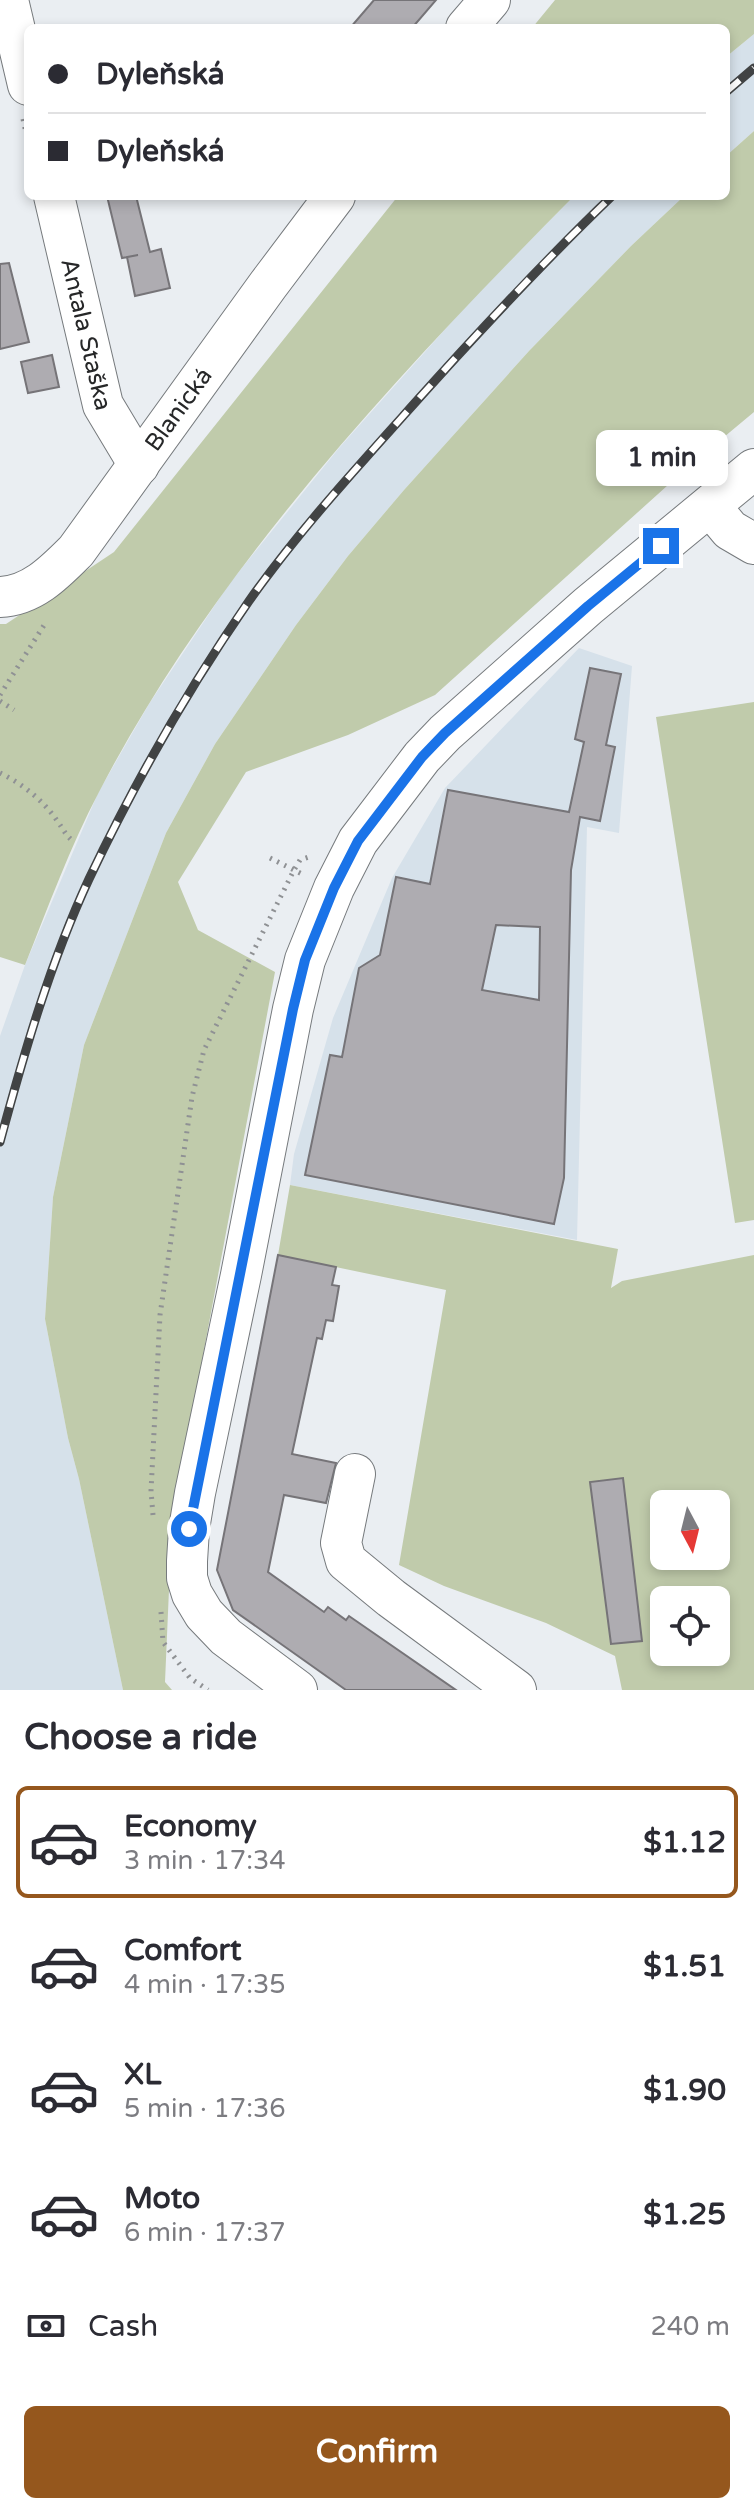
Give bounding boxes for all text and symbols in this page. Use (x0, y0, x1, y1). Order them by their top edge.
text: Dyleňská (96, 56, 225, 93)
text: Dyleňská (96, 133, 225, 170)
street label: Antala Staška (55, 255, 118, 413)
street label: Blanická (139, 362, 218, 457)
callout: 1 min (595, 430, 727, 486)
text: 1 min (627, 442, 697, 473)
route end (643, 528, 679, 564)
north arrow (650, 1490, 730, 1570)
map controls (650, 1490, 730, 1666)
route start (171, 1511, 207, 1547)
button: locate (650, 1586, 730, 1666)
text: Choose a ride (24, 1716, 257, 1759)
icon: car (28, 1806, 100, 1878)
text: Economy (124, 1808, 257, 1845)
text: $1.12 (643, 1824, 726, 1861)
text: 3 min · 17:34 (124, 1845, 286, 1876)
icon: car (28, 1930, 100, 2002)
text: Comfort (124, 1932, 242, 1969)
text: $1.51 (643, 1948, 726, 1985)
text: 4 min · 17:35 (124, 1969, 286, 2000)
icon: car (28, 2054, 100, 2126)
text: XL (124, 2056, 161, 2093)
text: $1.90 (643, 2072, 726, 2109)
text: 5 min · 17:36 (124, 2093, 286, 2124)
icon: car (28, 2178, 100, 2250)
text: Moto (124, 2180, 200, 2217)
text: $1.25 (643, 2196, 726, 2233)
text: 6 min · 17:37 (124, 2217, 286, 2248)
icon: cash (24, 2304, 68, 2348)
text: Cash (88, 2308, 158, 2345)
text: 240 m (650, 2311, 730, 2342)
button: Confirm (24, 2406, 730, 2498)

